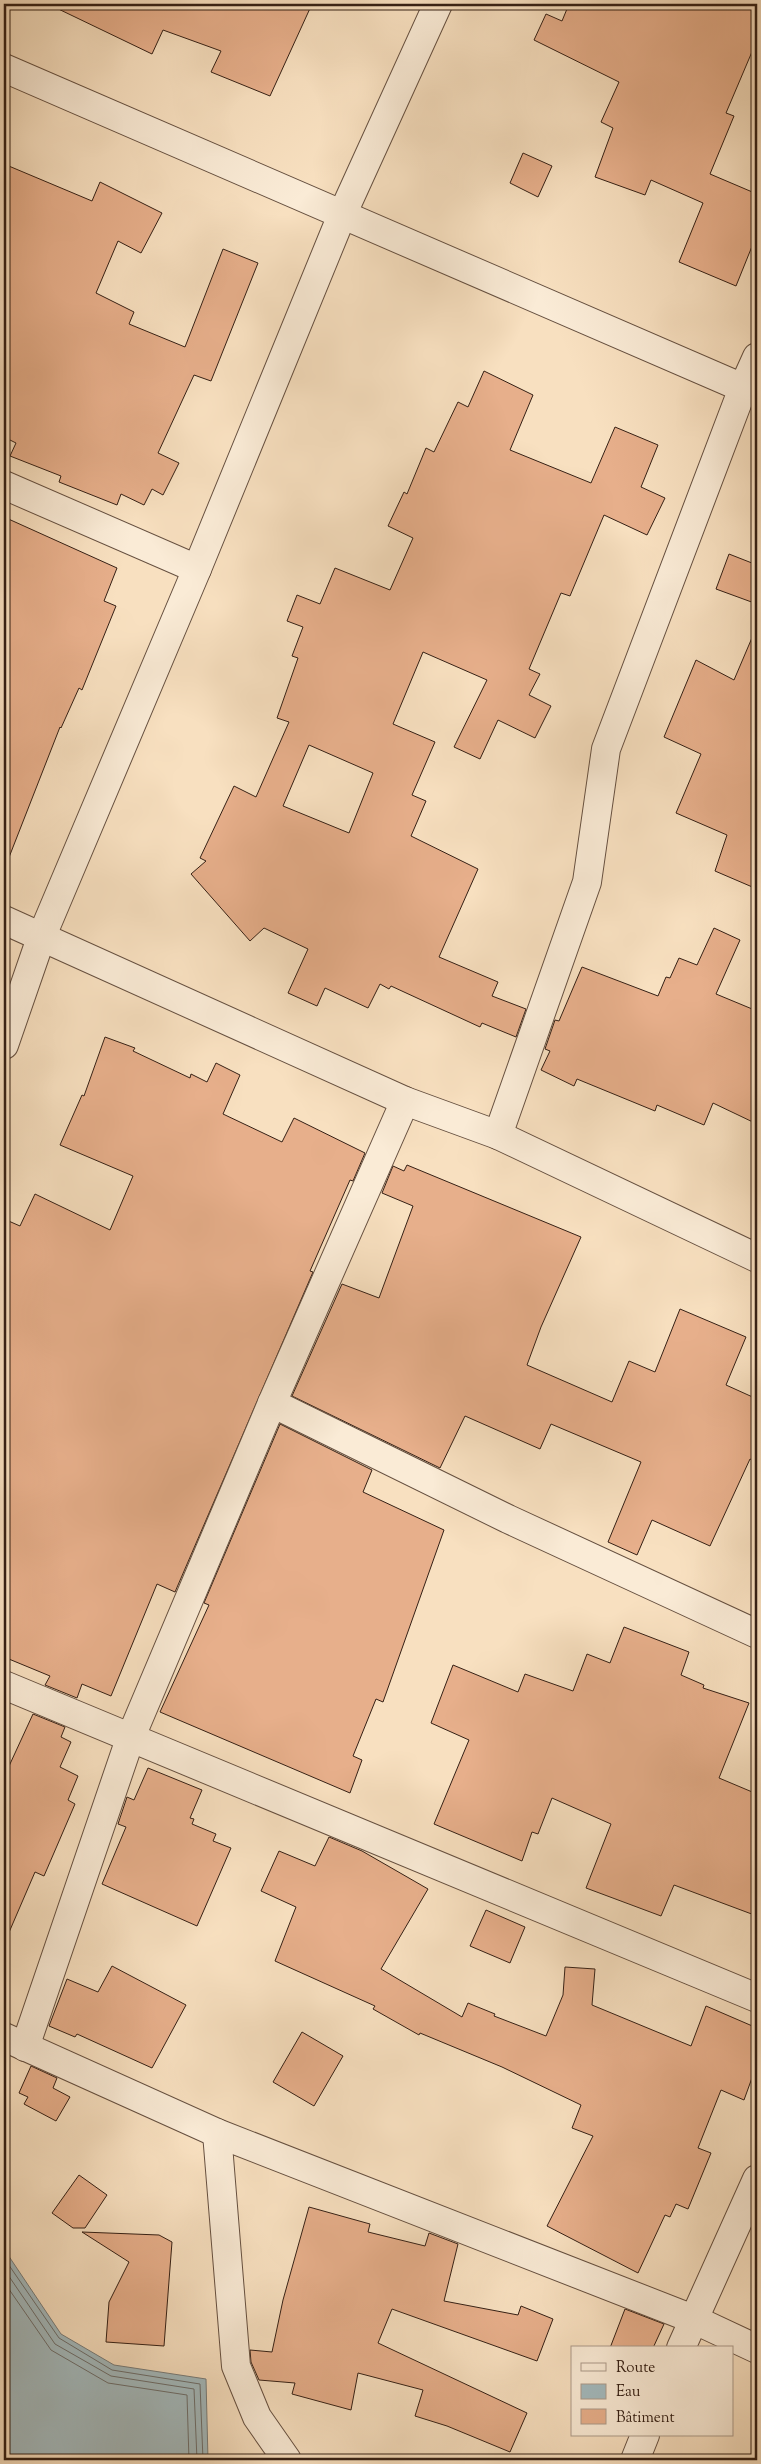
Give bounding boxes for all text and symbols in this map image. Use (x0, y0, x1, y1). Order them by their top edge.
legend (571, 2346, 734, 2436)
text: Route (616, 2358, 655, 2379)
text: Eau (616, 2382, 641, 2403)
text: Bâtiment (616, 2408, 675, 2429)

